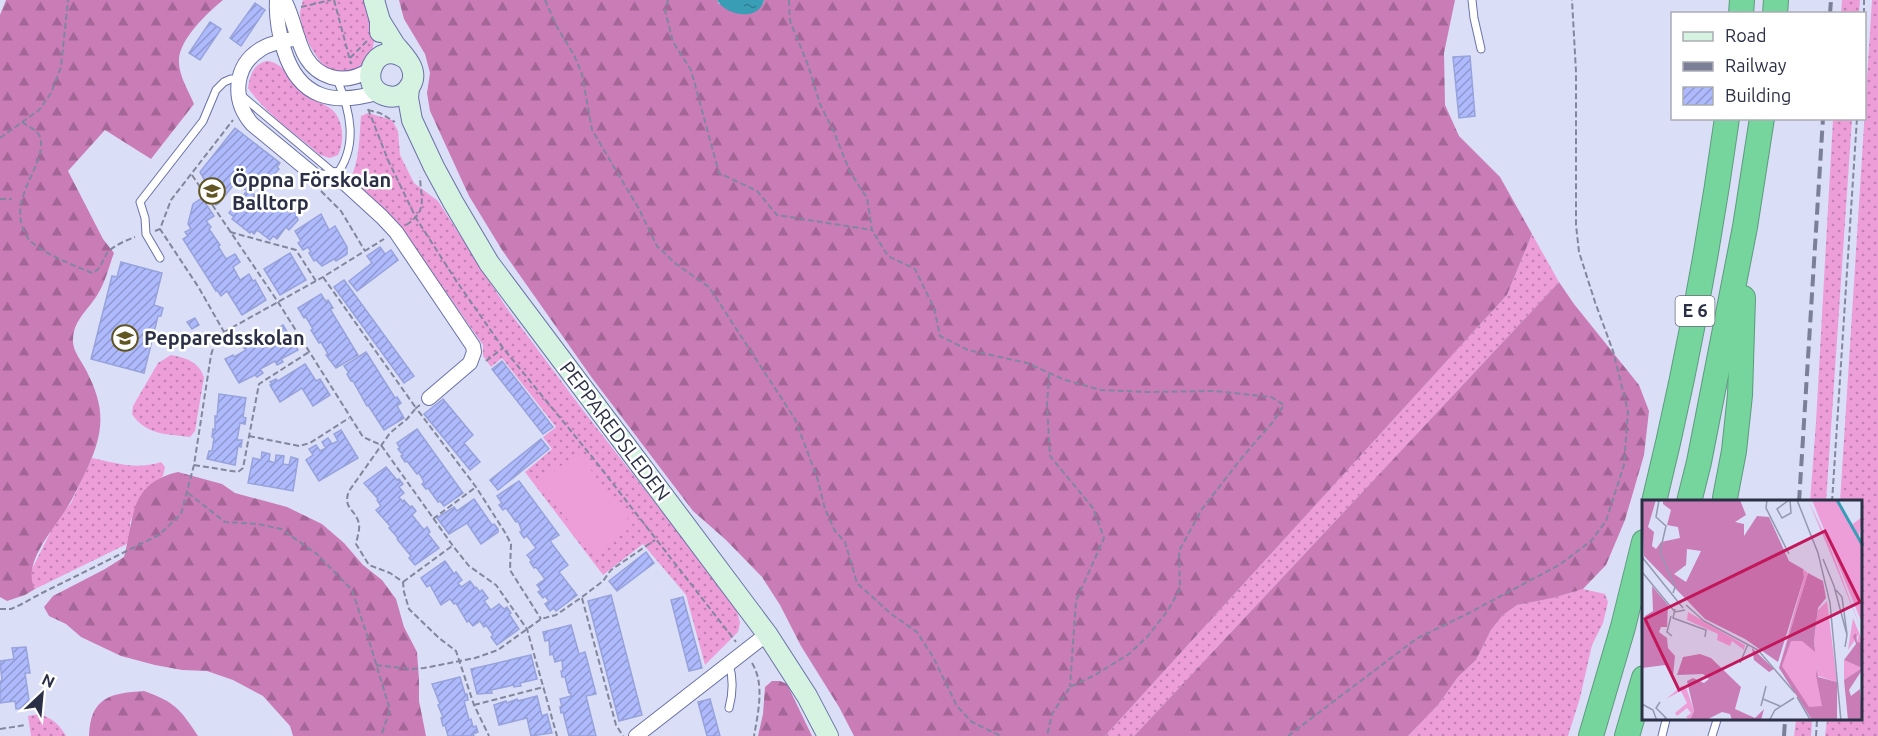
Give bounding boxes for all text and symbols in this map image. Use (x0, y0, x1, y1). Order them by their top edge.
legend (1671, 12, 1866, 120)
text: Road (1725, 25, 1767, 45)
text: Railway (1725, 55, 1787, 75)
text: Building (1725, 85, 1791, 105)
place label: Öppna Förskolan Balltorp (232, 168, 391, 214)
school or university icon: Öppna Förskolan Balltorp (197, 176, 227, 206)
road number: E 6 (1676, 296, 1714, 326)
school or university icon: Pepparedsskolan (110, 323, 140, 353)
place label: Pepparedsskolan (144, 326, 305, 349)
street label: PEPPAREDSLEDEN (555, 356, 675, 505)
inset map (1642, 500, 1863, 721)
north arrow (12, 664, 72, 724)
text: N (39, 670, 58, 691)

